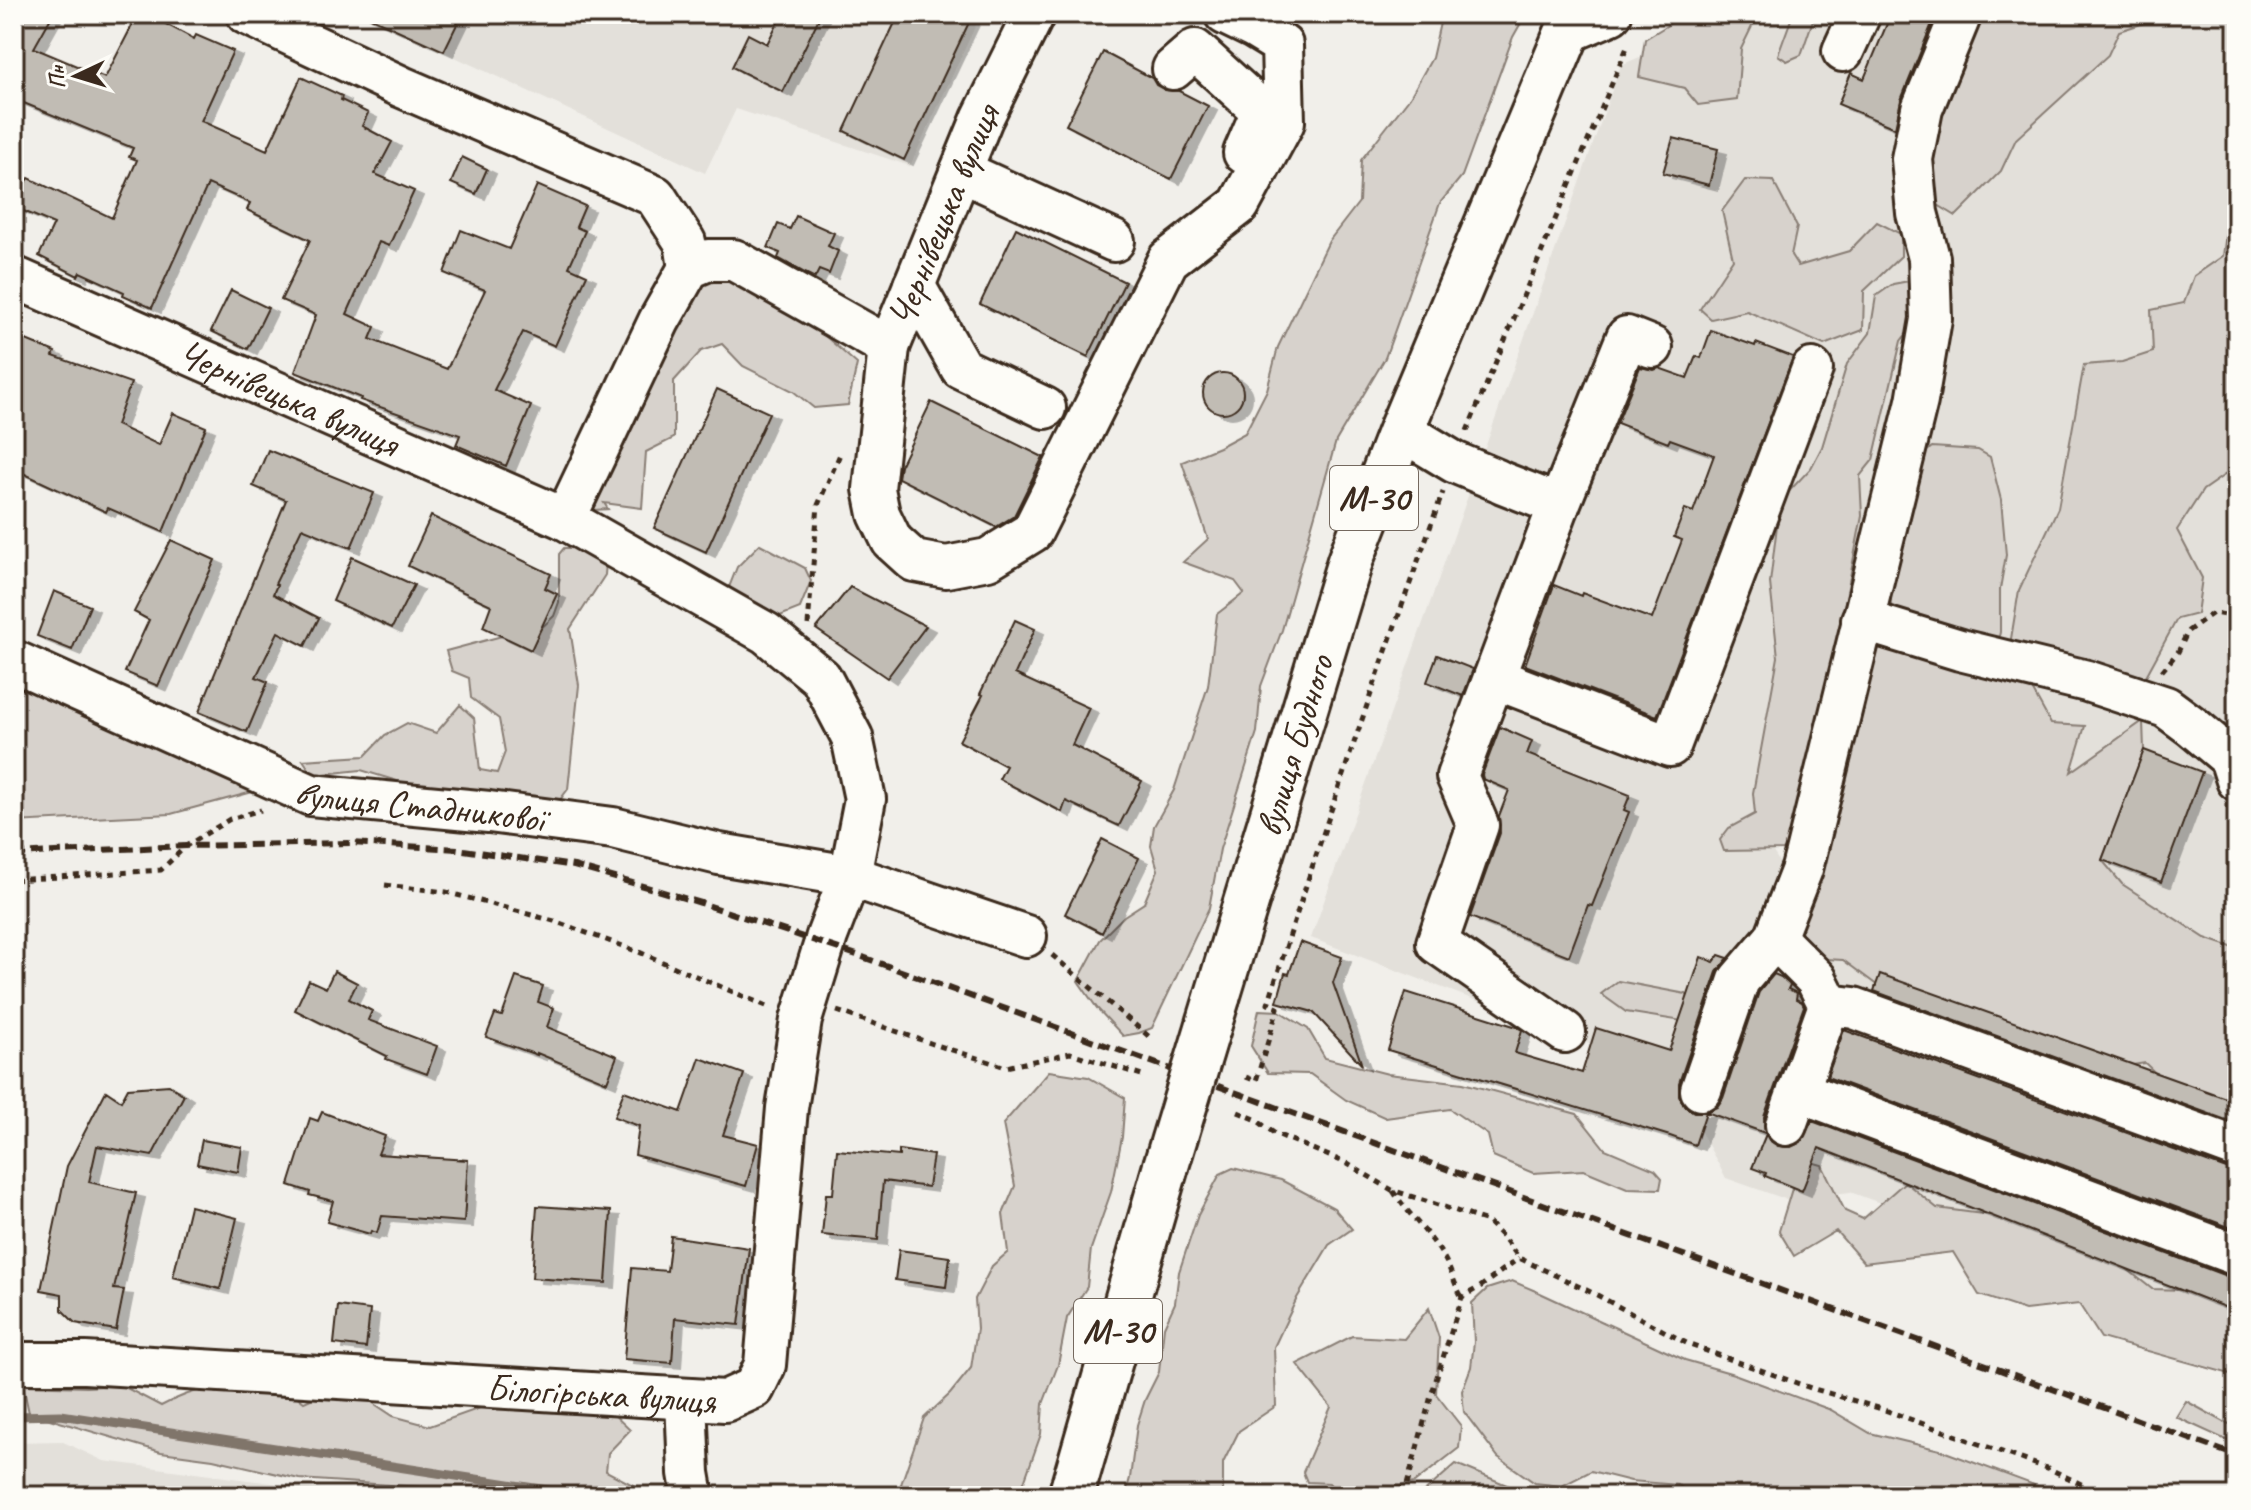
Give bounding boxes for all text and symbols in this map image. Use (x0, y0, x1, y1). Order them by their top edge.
north arrow (36, 36, 116, 116)
text: Пн (42, 64, 72, 90)
street label: Чернівецька вулиця (877, 94, 1011, 333)
street label: Чернівецька вулиця (172, 329, 409, 468)
road number: М-30 (1330, 466, 1418, 530)
street label: вулиця Будного (1244, 648, 1344, 841)
street label: вулиця Стадникової (288, 768, 554, 843)
road number: М-30 (1074, 1299, 1162, 1363)
street label: Білогірська вулиця (485, 1363, 718, 1424)

